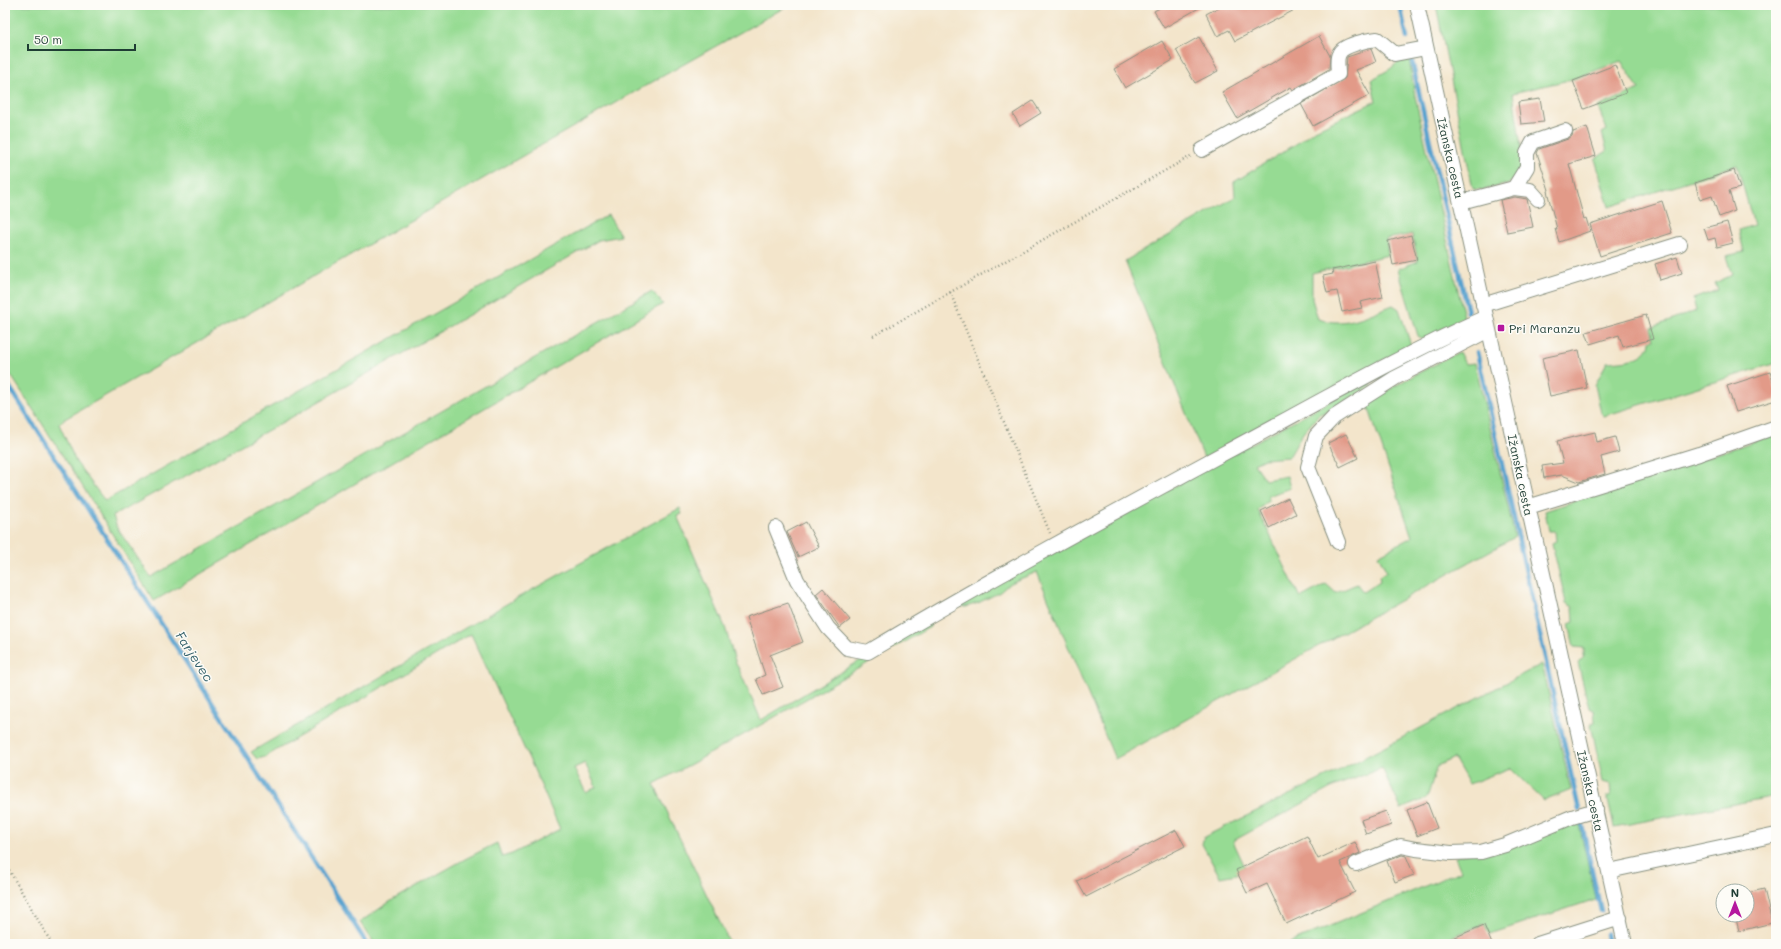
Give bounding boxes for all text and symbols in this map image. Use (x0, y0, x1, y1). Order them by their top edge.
scale bar (28, 26, 135, 52)
text: 50 m (34, 31, 62, 47)
street label: Ižanska cesta (1434, 116, 1468, 200)
place label: Pri Maranzu (1509, 320, 1580, 336)
marker: Pri Maranzu (1496, 323, 1506, 333)
street label: Ižanska cesta (1505, 433, 1537, 517)
water label: Farjevec (172, 628, 218, 685)
street label: Ižanska cesta (1574, 749, 1608, 833)
north arrow (1715, 883, 1755, 923)
text: N (1731, 885, 1739, 900)

